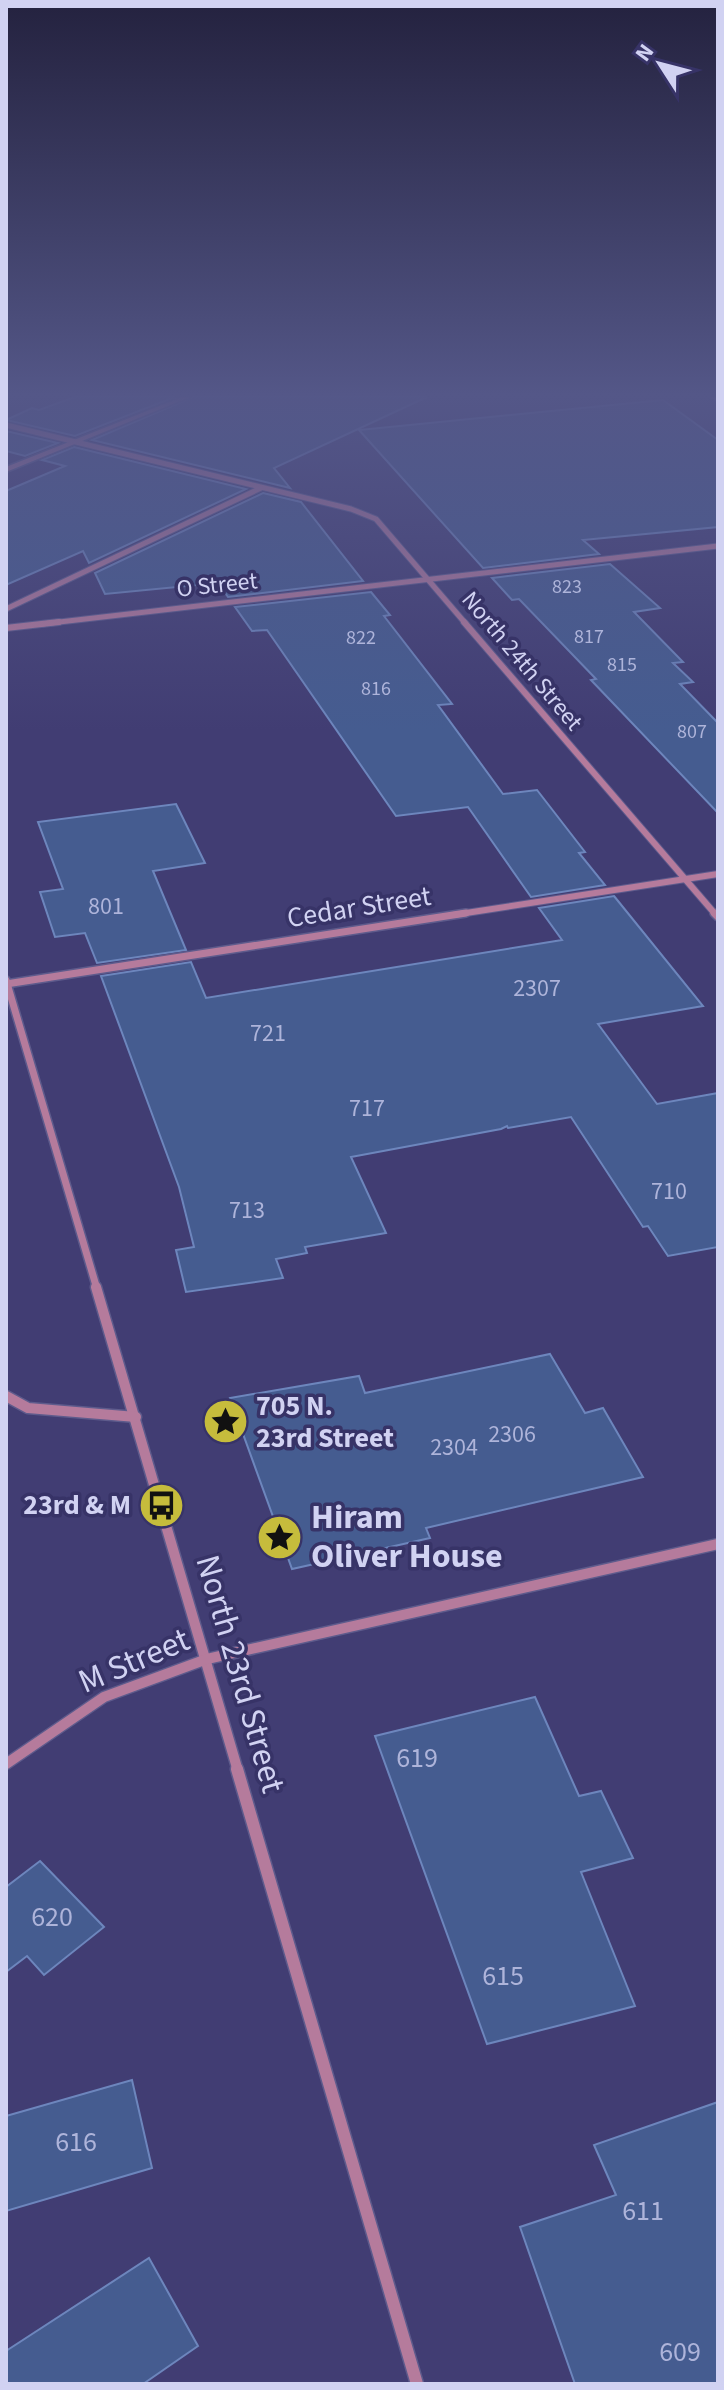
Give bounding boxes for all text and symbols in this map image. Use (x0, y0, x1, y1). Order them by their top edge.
north arrow (620, 24, 700, 104)
text: N (627, 38, 662, 68)
street label: O Street (175, 563, 259, 607)
house number: 823 (552, 573, 582, 601)
street label: North 24th Street (453, 584, 591, 738)
house number: 817 (574, 623, 604, 651)
house number: 822 (346, 624, 376, 652)
house number: 815 (607, 651, 637, 679)
house number: 816 (361, 675, 391, 703)
house number: 807 (677, 718, 707, 746)
street label: Cedar Street (284, 876, 434, 938)
house number: 801 (88, 889, 124, 924)
house number: 2307 (513, 971, 561, 1006)
house number: 721 (250, 1016, 286, 1051)
house number: 717 (349, 1091, 385, 1126)
house number: 710 (651, 1174, 687, 1209)
house number: 713 (229, 1193, 265, 1228)
place label: 705 N. 23rd Street (256, 1386, 394, 1458)
place icon: 705 N. 23rd Street (201, 1398, 249, 1446)
house number: 2306 (488, 1417, 536, 1452)
house number: 2304 (430, 1430, 478, 1465)
bus stop icon: 23rd & M (138, 1481, 186, 1529)
place label: 23rd & M (23, 1485, 131, 1525)
place label: Hiram Oliver House (311, 1493, 503, 1581)
place icon: Hiram Oliver House (256, 1513, 304, 1561)
street label: North 23rd Street (183, 1549, 297, 1799)
street label: M Street (71, 1615, 198, 1706)
house number: 619 (396, 1738, 438, 1778)
house number: 620 (31, 1897, 73, 1937)
house number: 615 (482, 1956, 524, 1996)
house number: 616 (55, 2122, 97, 2162)
house number: 611 (622, 2191, 664, 2231)
house number: 609 (659, 2332, 701, 2372)

